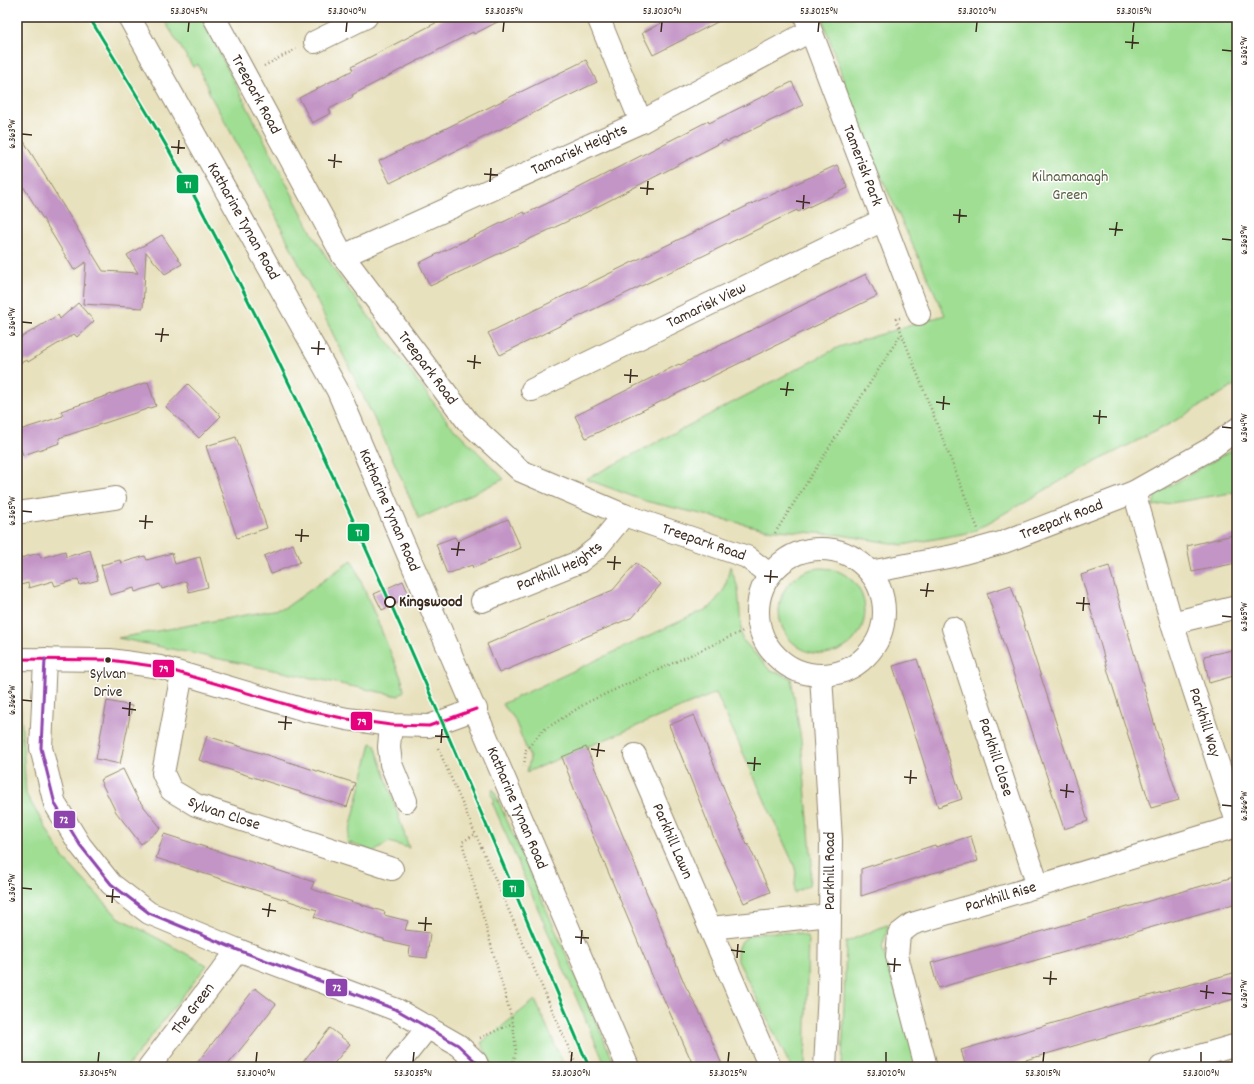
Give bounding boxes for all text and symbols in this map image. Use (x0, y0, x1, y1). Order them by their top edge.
text: 53.3045°N (170, 5, 208, 19)
text: 53.3040°N (328, 5, 366, 19)
text: 53.3035°N (485, 5, 523, 19)
text: 53.3030°N (643, 5, 681, 19)
text: 53.3025°N (800, 5, 838, 19)
text: 53.3020°N (958, 5, 996, 19)
text: 53.3015°N (1116, 5, 1152, 19)
text: 6.362°W (1238, 36, 1252, 66)
street label: Treepark Road (225, 50, 287, 138)
street label: Tamarisk Heights (527, 118, 631, 181)
text: 6.363°W (6, 119, 20, 149)
street label: Tamerisk Park (836, 122, 888, 209)
street label: Katharine Tynan Road (201, 158, 285, 284)
park label: Kilnamanagh Green (1032, 166, 1108, 207)
line badge: T1 (176, 174, 199, 194)
text: T1 (185, 178, 191, 194)
text: 6.363°W (1238, 225, 1252, 255)
street label: Tamarisk View (663, 276, 750, 335)
text: 6.364°W (6, 307, 20, 337)
street label: Treepark Road (392, 326, 463, 410)
text: 6.364°W (1238, 413, 1252, 443)
street label: Katharine Tynan Road (353, 445, 426, 575)
street label: Treepark Road (1017, 493, 1106, 546)
text: 6.365°W (6, 496, 20, 526)
street label: Treepark Road (659, 517, 749, 567)
line badge: T1 (347, 523, 370, 542)
text: T1 (356, 526, 362, 542)
street label: Parkhill Heights (513, 537, 609, 598)
place label: Kingswood (399, 591, 463, 614)
marker: Kingswood (384, 596, 396, 608)
text: 6.365°W (1238, 602, 1252, 632)
marker: Sylvan Drive (103, 655, 113, 665)
line badge: 79 (152, 659, 175, 678)
text: 79 (159, 662, 169, 678)
place label: Sylvan Drive (90, 664, 126, 704)
text: 6.366°W (6, 685, 20, 715)
street label: Parkhill Way (1182, 685, 1227, 761)
line badge: 79 (350, 711, 373, 731)
text: 79 (357, 715, 367, 731)
street label: Parkhill Close (972, 715, 1019, 799)
street label: Katharine Tynan Road (480, 743, 553, 873)
street label: Sylvan Close (183, 791, 263, 837)
text: 6.366°W (1238, 791, 1252, 821)
street label: Parkhill Lawn (646, 800, 699, 883)
line badge: 72 (53, 810, 76, 829)
text: 72 (59, 813, 69, 829)
street label: Parkhill Road (819, 832, 842, 910)
text: 6.367°W (6, 873, 20, 902)
street label: Parkhill Rise (962, 876, 1039, 919)
line badge: T1 (502, 879, 525, 898)
text: T1 (510, 882, 516, 898)
street label: The Green (166, 978, 221, 1040)
line badge: 72 (325, 978, 348, 997)
text: 6.367°W (1238, 979, 1252, 1008)
text: 72 (332, 981, 342, 997)
text: 53.3045°N (79, 1067, 117, 1081)
text: 53.3040°N (237, 1067, 275, 1081)
text: 53.3035°N (394, 1067, 432, 1081)
text: 53.3030°N (552, 1067, 590, 1081)
text: 53.3025°N (709, 1067, 747, 1081)
text: 53.3020°N (867, 1067, 905, 1081)
text: 53.3015°N (1025, 1067, 1061, 1081)
text: 53.3010°N (1183, 1067, 1219, 1081)

